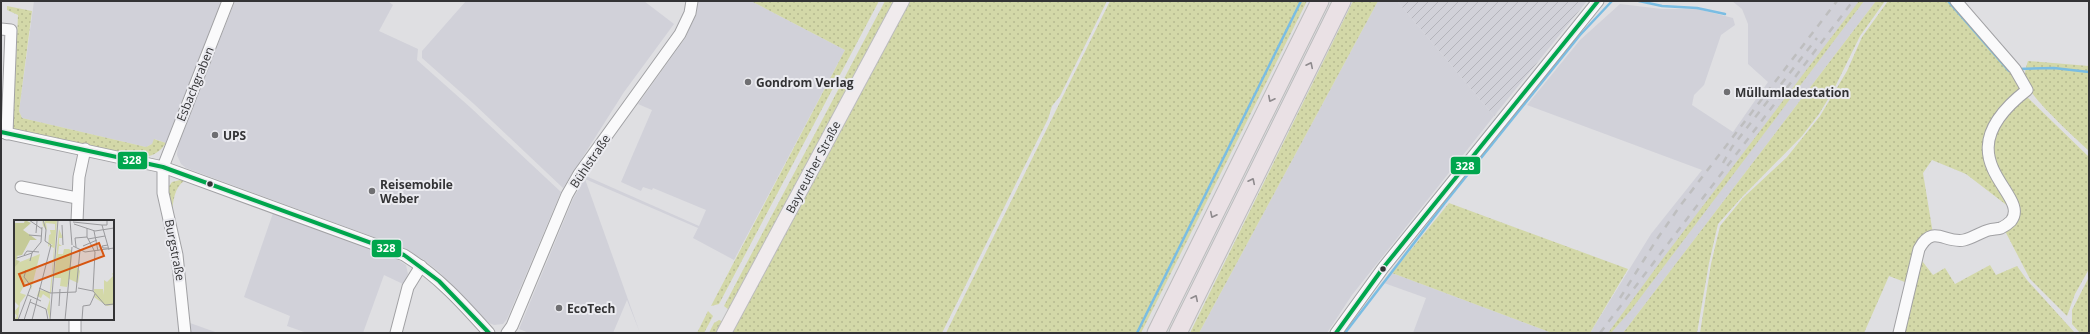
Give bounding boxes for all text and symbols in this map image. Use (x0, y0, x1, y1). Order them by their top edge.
street label: Esbachgraben (172, 44, 218, 124)
one-way arrow (1305, 62, 1313, 69)
place label: Gondrom Verlag (756, 74, 854, 91)
marker: Gondrom Verlag (743, 77, 753, 87)
place label: Müllumladestation (1735, 84, 1849, 101)
marker: Müllumladestation (1722, 87, 1732, 97)
one-way arrow (1269, 95, 1276, 102)
street label: Bayreuther Straße (781, 118, 845, 216)
place label: UPS (223, 127, 247, 144)
marker: UPS (210, 130, 220, 140)
street label: Bühlstraße (566, 131, 614, 191)
line badge: 328 (117, 151, 148, 170)
text: 328 (123, 152, 141, 167)
line badge: 328 (1450, 156, 1481, 175)
text: 328 (1456, 158, 1474, 173)
place label: Reisemobile Weber (380, 176, 453, 207)
one-way arrow (1248, 178, 1255, 186)
unlabelled marker (205, 179, 215, 189)
marker: Reisemobile Weber (367, 186, 377, 196)
one-way arrow (1211, 211, 1218, 218)
street label: Burgstraße (161, 218, 189, 282)
inset map (14, 220, 114, 320)
line badge: 328 (371, 239, 402, 258)
text: 328 (377, 240, 395, 255)
unlabelled marker (1378, 264, 1388, 274)
one-way arrow (1190, 295, 1198, 302)
place label: EcoTech (567, 300, 615, 317)
marker: EcoTech (554, 303, 564, 313)

